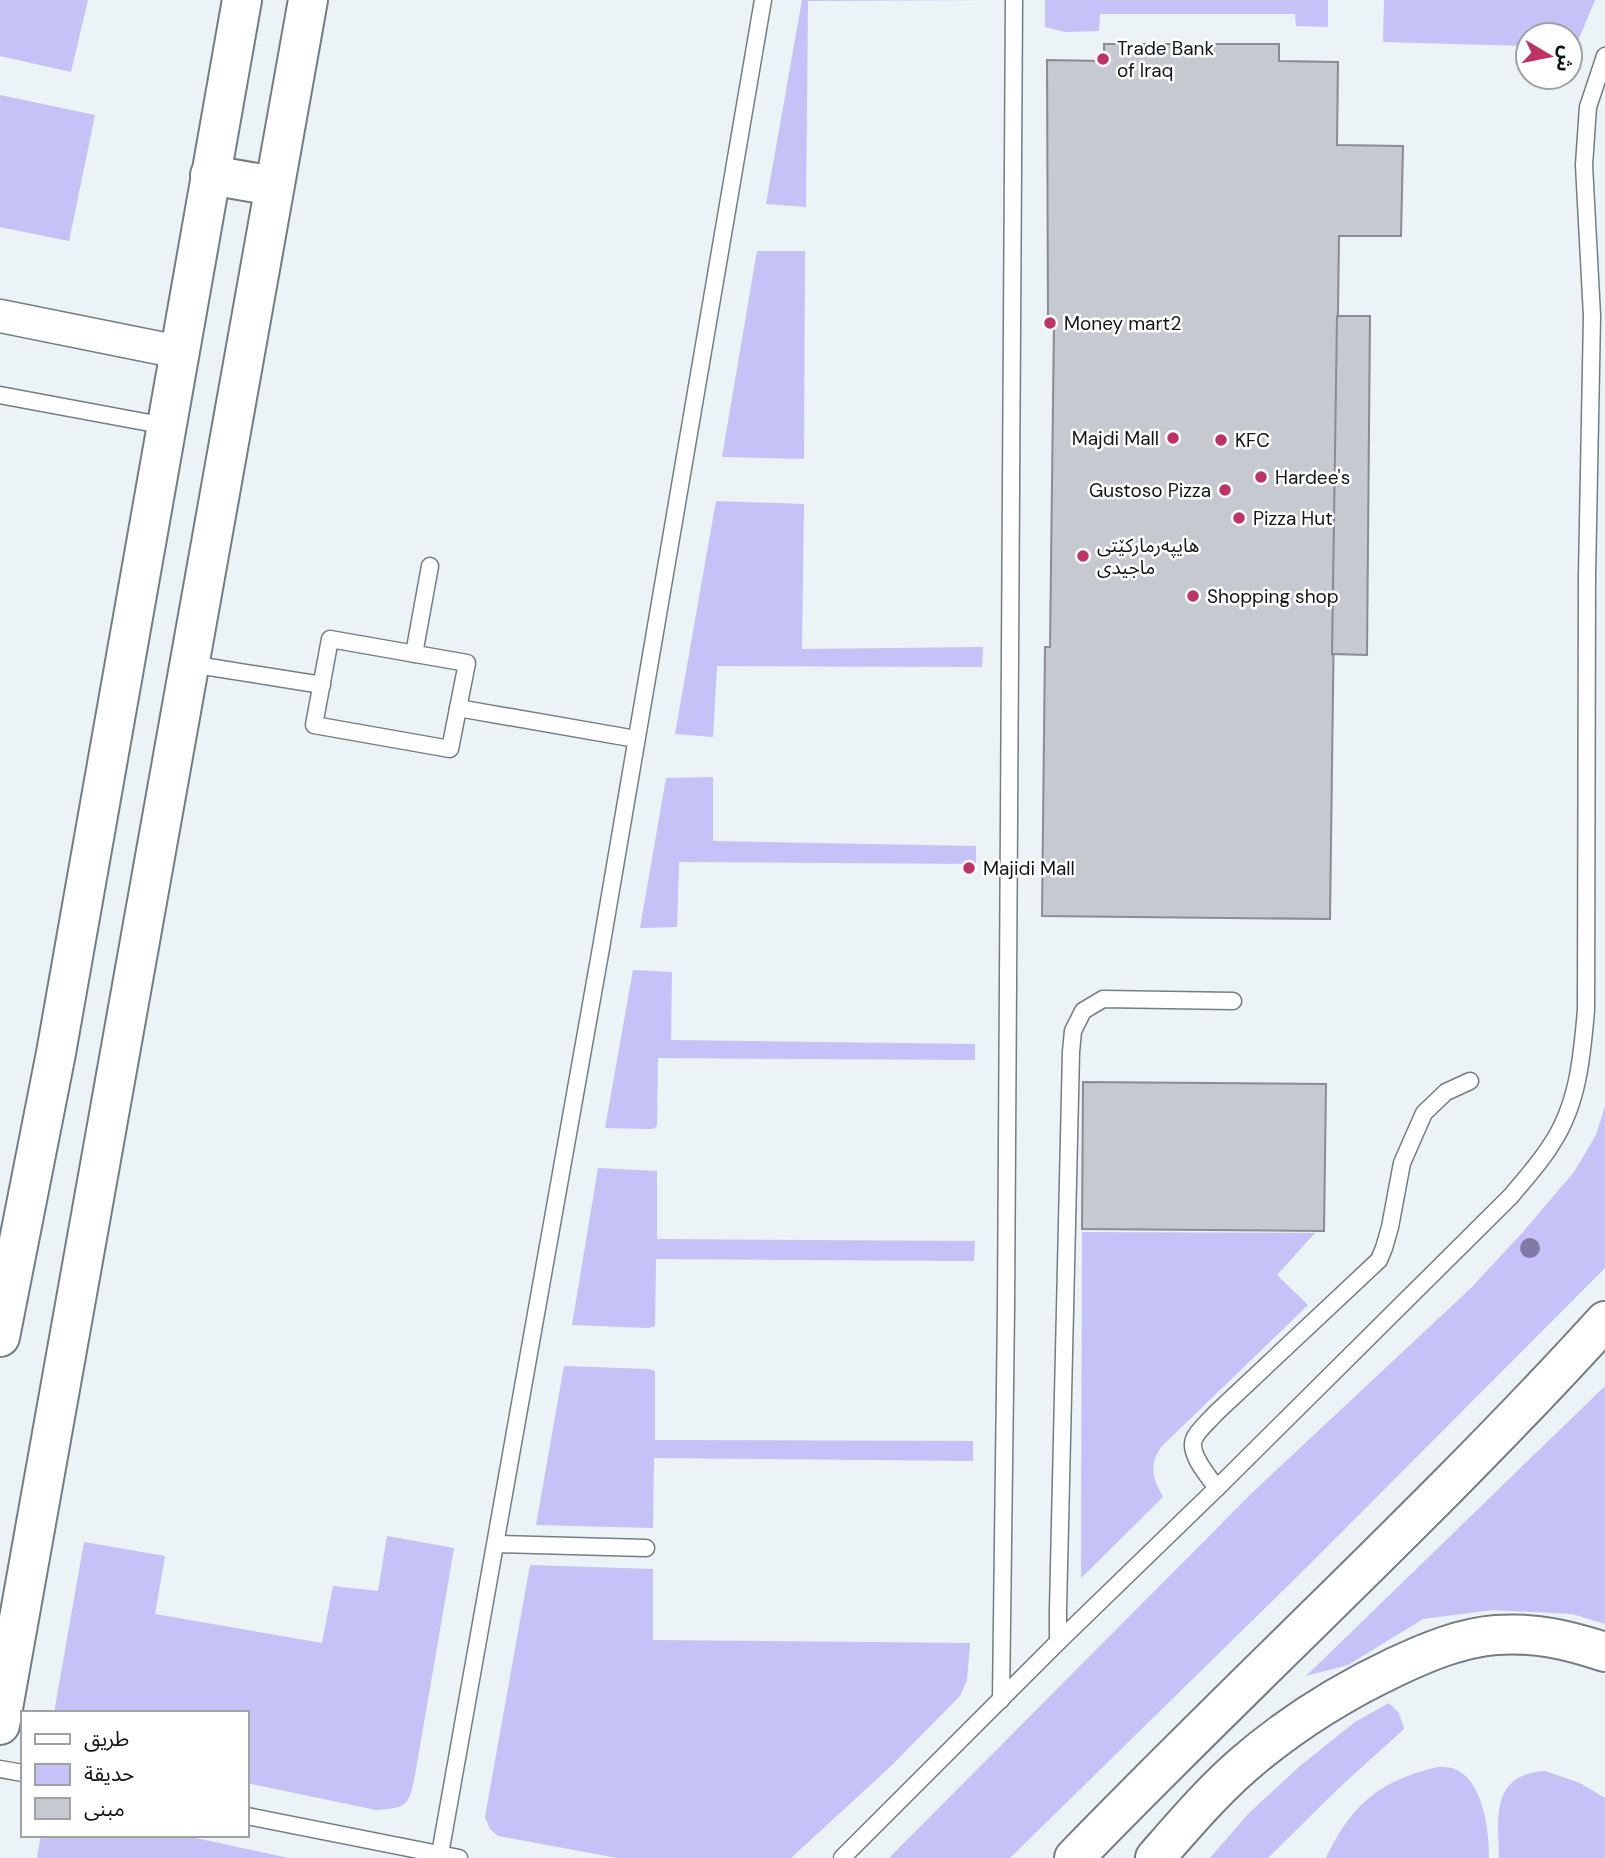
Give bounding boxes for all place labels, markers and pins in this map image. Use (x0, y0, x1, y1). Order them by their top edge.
place label: Trade Bank of Iraq (1117, 36, 1214, 83)
marker: Trade Bank of Iraq (1095, 51, 1111, 67)
place label: Money mart2 (1064, 311, 1181, 336)
marker: Money mart2 (1042, 315, 1058, 331)
place label: Majdi Mall (1072, 426, 1159, 451)
place label: KFC (1235, 428, 1270, 453)
marker: Majdi Mall (1165, 430, 1181, 446)
marker: KFC (1213, 432, 1229, 448)
place label: Hardee's (1275, 465, 1350, 490)
marker: Hardee's (1253, 469, 1269, 485)
place label: Gustoso Pizza (1089, 478, 1211, 503)
marker: Gustoso Pizza (1217, 482, 1233, 498)
place label: Pizza Hut (1253, 506, 1333, 531)
marker: Pizza Hut (1231, 510, 1247, 526)
place label: هایپەرمارکێتی ماجیدی (1097, 533, 1199, 580)
marker: هایپەرمارکێتی ماجیدی (1075, 548, 1091, 564)
place label: Shopping shop (1207, 584, 1339, 609)
marker: Shopping shop (1185, 588, 1201, 604)
place label: Majidi Mall (983, 856, 1075, 881)
marker: Majidi Mall (961, 860, 977, 876)

